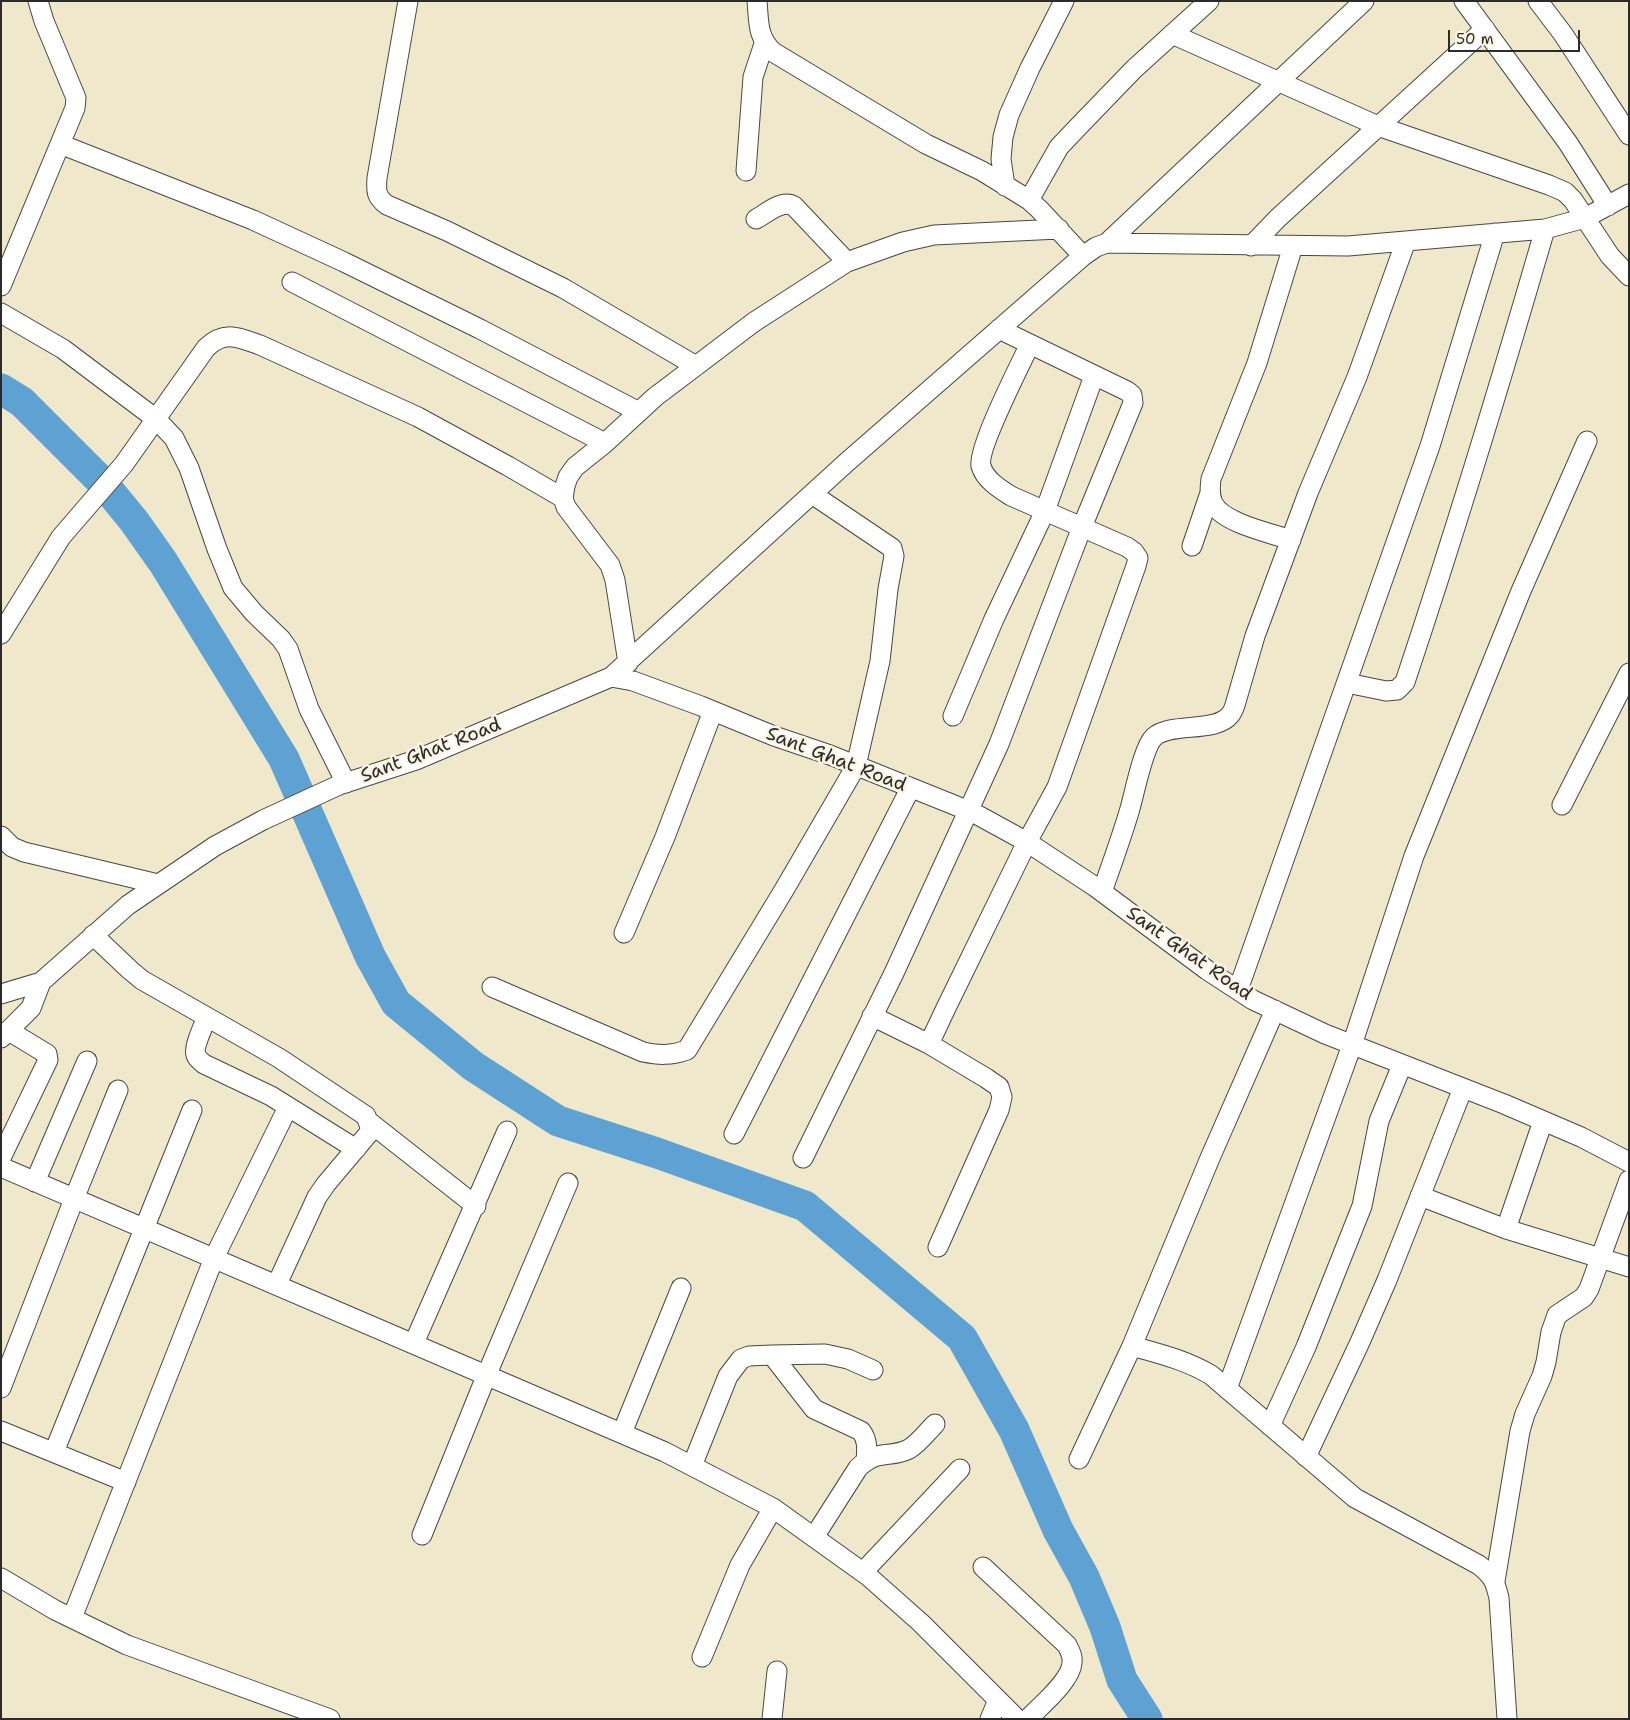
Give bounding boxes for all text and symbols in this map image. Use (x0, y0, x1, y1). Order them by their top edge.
scale bar (1450, 20, 1582, 52)
text: 50 m (1456, 29, 1494, 49)
street label: Sant Ghat Road (358, 714, 504, 788)
street label: Sant Ghat Road (763, 723, 909, 797)
street label: Sant Ghat Road (1122, 902, 1256, 1006)

